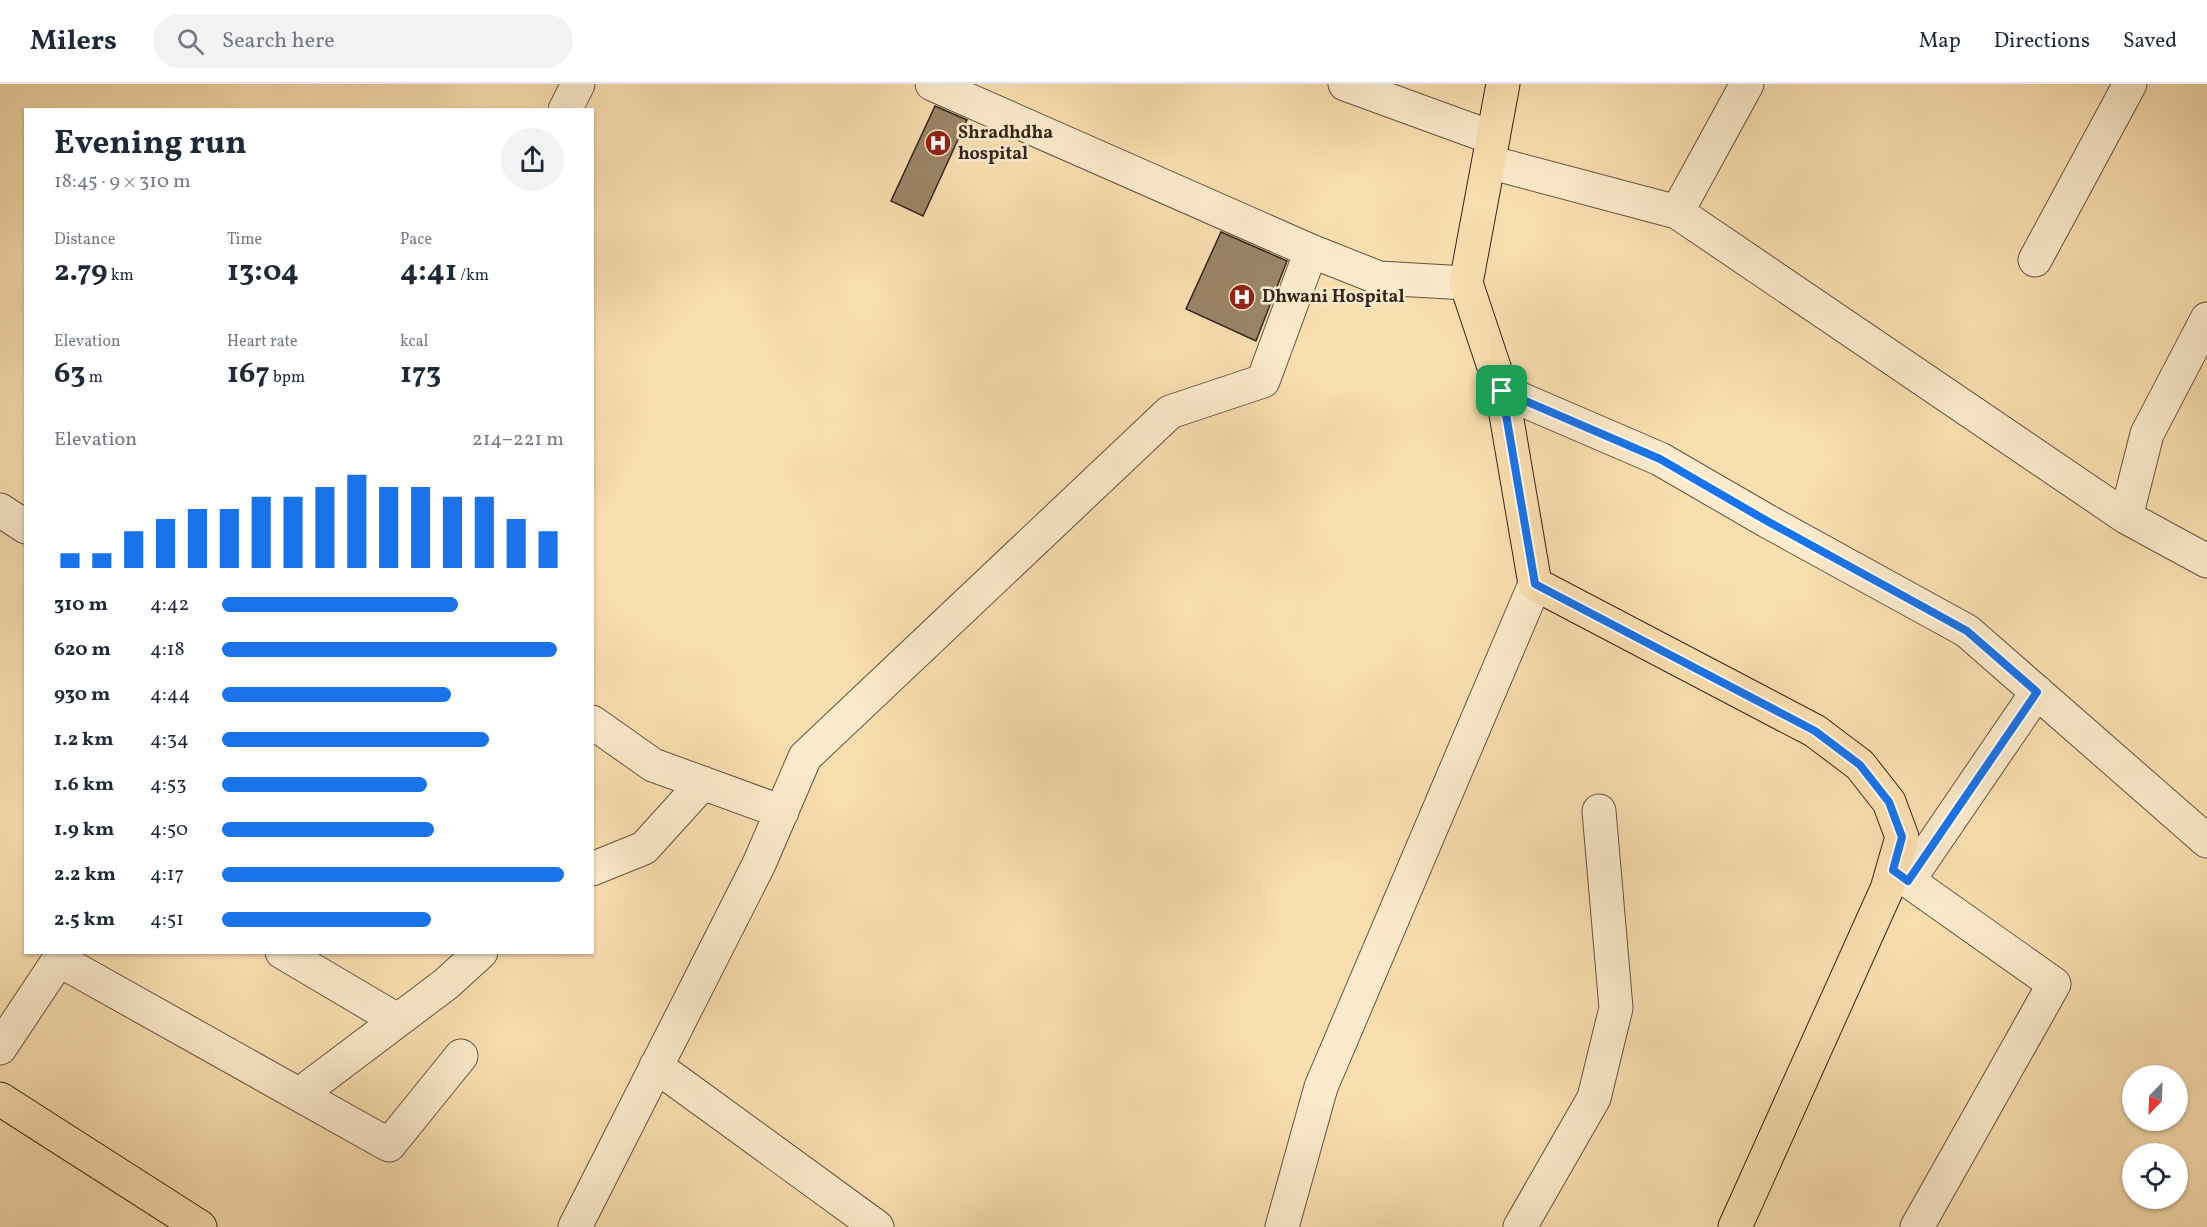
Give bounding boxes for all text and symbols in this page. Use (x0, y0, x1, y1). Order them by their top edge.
search box (153, 14, 573, 68)
text: Milers (30, 22, 117, 61)
icon: search (174, 25, 207, 58)
text: Search here (222, 26, 335, 57)
text: Map (1919, 27, 1961, 56)
text: Directions (1994, 27, 2090, 56)
text: Saved (2123, 27, 2177, 56)
place label: Shradhdha hospital (958, 121, 1053, 167)
text: Evening run (54, 122, 247, 168)
button: share (501, 128, 564, 191)
hospital icon: Shradhdha hospital (923, 128, 953, 158)
text: 18:45 · 9 × 310 m (54, 168, 191, 196)
text: Distance (54, 229, 115, 251)
text: Time (227, 229, 262, 251)
text: Pace (400, 229, 432, 251)
text: 2.79 (54, 251, 108, 293)
text: 13:04 (227, 251, 299, 293)
text: 4:41 (400, 251, 457, 293)
text: km (108, 265, 134, 287)
text: /km (457, 265, 489, 287)
hospital icon: Dhwani Hospital (1227, 282, 1257, 312)
place label: Dhwani Hospital (1262, 285, 1405, 310)
text: Elevation (54, 331, 121, 353)
text: Heart rate (227, 331, 298, 353)
text: kcal (400, 331, 428, 353)
text: 63 (54, 353, 86, 395)
text: 167 (227, 353, 270, 395)
text: 173 (400, 353, 441, 395)
pin (1476, 365, 1527, 416)
text: m (86, 367, 103, 389)
text: bpm (270, 367, 305, 389)
icon: arrive (1485, 374, 1518, 407)
text: Elevation (54, 426, 137, 454)
text: 214–221 m (472, 426, 564, 454)
text: 310 m (54, 591, 108, 619)
text: 4:42 (150, 591, 189, 619)
text: 620 m (54, 636, 111, 664)
text: 4:18 (150, 636, 185, 664)
text: 930 m (54, 681, 110, 709)
text: 4:44 (150, 681, 191, 709)
text: 1.2 km (54, 726, 114, 754)
text: 4:34 (150, 726, 189, 754)
text: 1.6 km (54, 771, 114, 799)
text: 4:53 (150, 771, 187, 799)
text: 1.9 km (54, 816, 114, 844)
text: 4:50 (150, 816, 188, 844)
text: 2.2 km (54, 861, 116, 889)
text: 4:17 (150, 861, 184, 889)
text: 2.5 km (54, 906, 115, 934)
text: 4:51 (150, 906, 184, 934)
north arrow (2122, 1065, 2188, 1131)
map controls (2122, 1065, 2188, 1209)
button: locate (2122, 1143, 2188, 1209)

